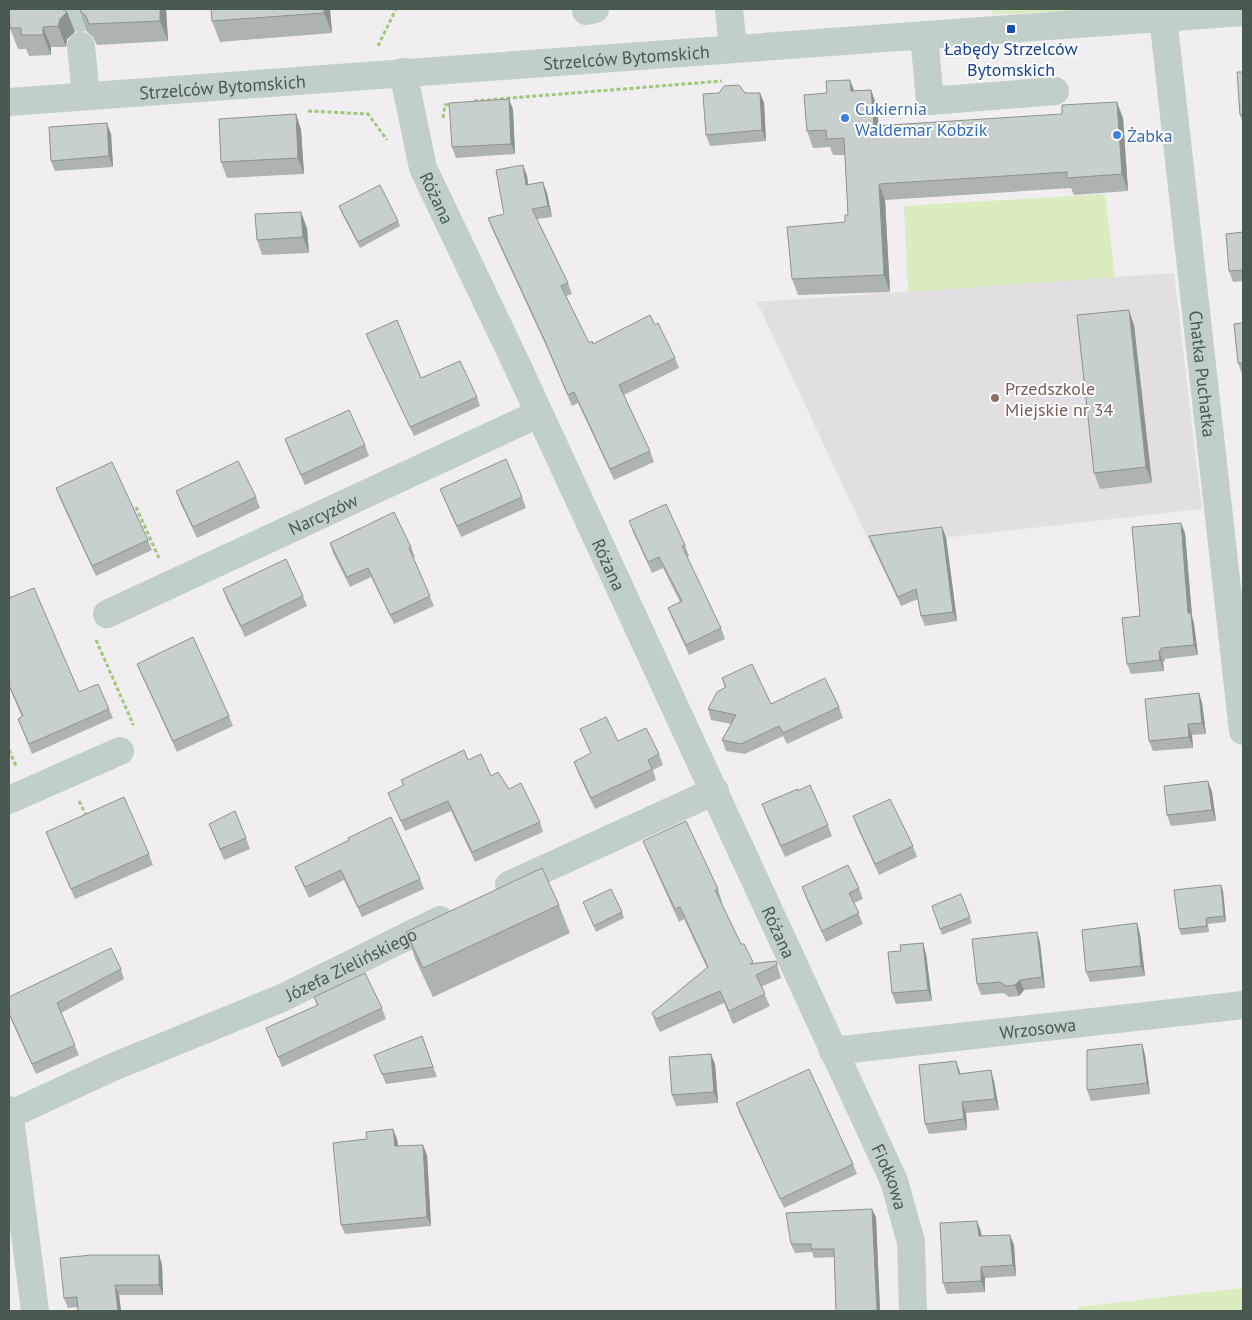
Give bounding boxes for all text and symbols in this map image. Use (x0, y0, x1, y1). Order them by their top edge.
marker: Łabędy Strzelców Bytomskich (1005, 23, 1017, 35)
place label: Łabędy Strzelców Bytomskich (944, 37, 1078, 81)
street label: Strzelców Bytomskich (542, 39, 710, 75)
street label: Strzelców Bytomskich (138, 69, 306, 104)
place label: Cukiernia Waldemar Kobzik (855, 97, 988, 141)
marker: Cukiernia Waldemar Kobzik (839, 112, 851, 124)
place label: Żabka (1127, 124, 1173, 147)
marker: Żabka (1111, 129, 1123, 141)
street label: Różana (415, 168, 459, 228)
street label: Chatka Puchatka (1184, 309, 1221, 438)
place label: Przedszkole Miejskie nr 34 (1005, 377, 1114, 421)
marker: Przedszkole Miejskie nr 34 (989, 392, 1001, 404)
street label: Narcyzów (285, 488, 362, 540)
street label: Różana (587, 535, 631, 594)
street label: Różana (757, 902, 801, 962)
street label: Józefa Zielińskiego (281, 922, 420, 1007)
street label: Wrzosowa (998, 1012, 1077, 1044)
street label: Fiołkowa (867, 1140, 913, 1212)

